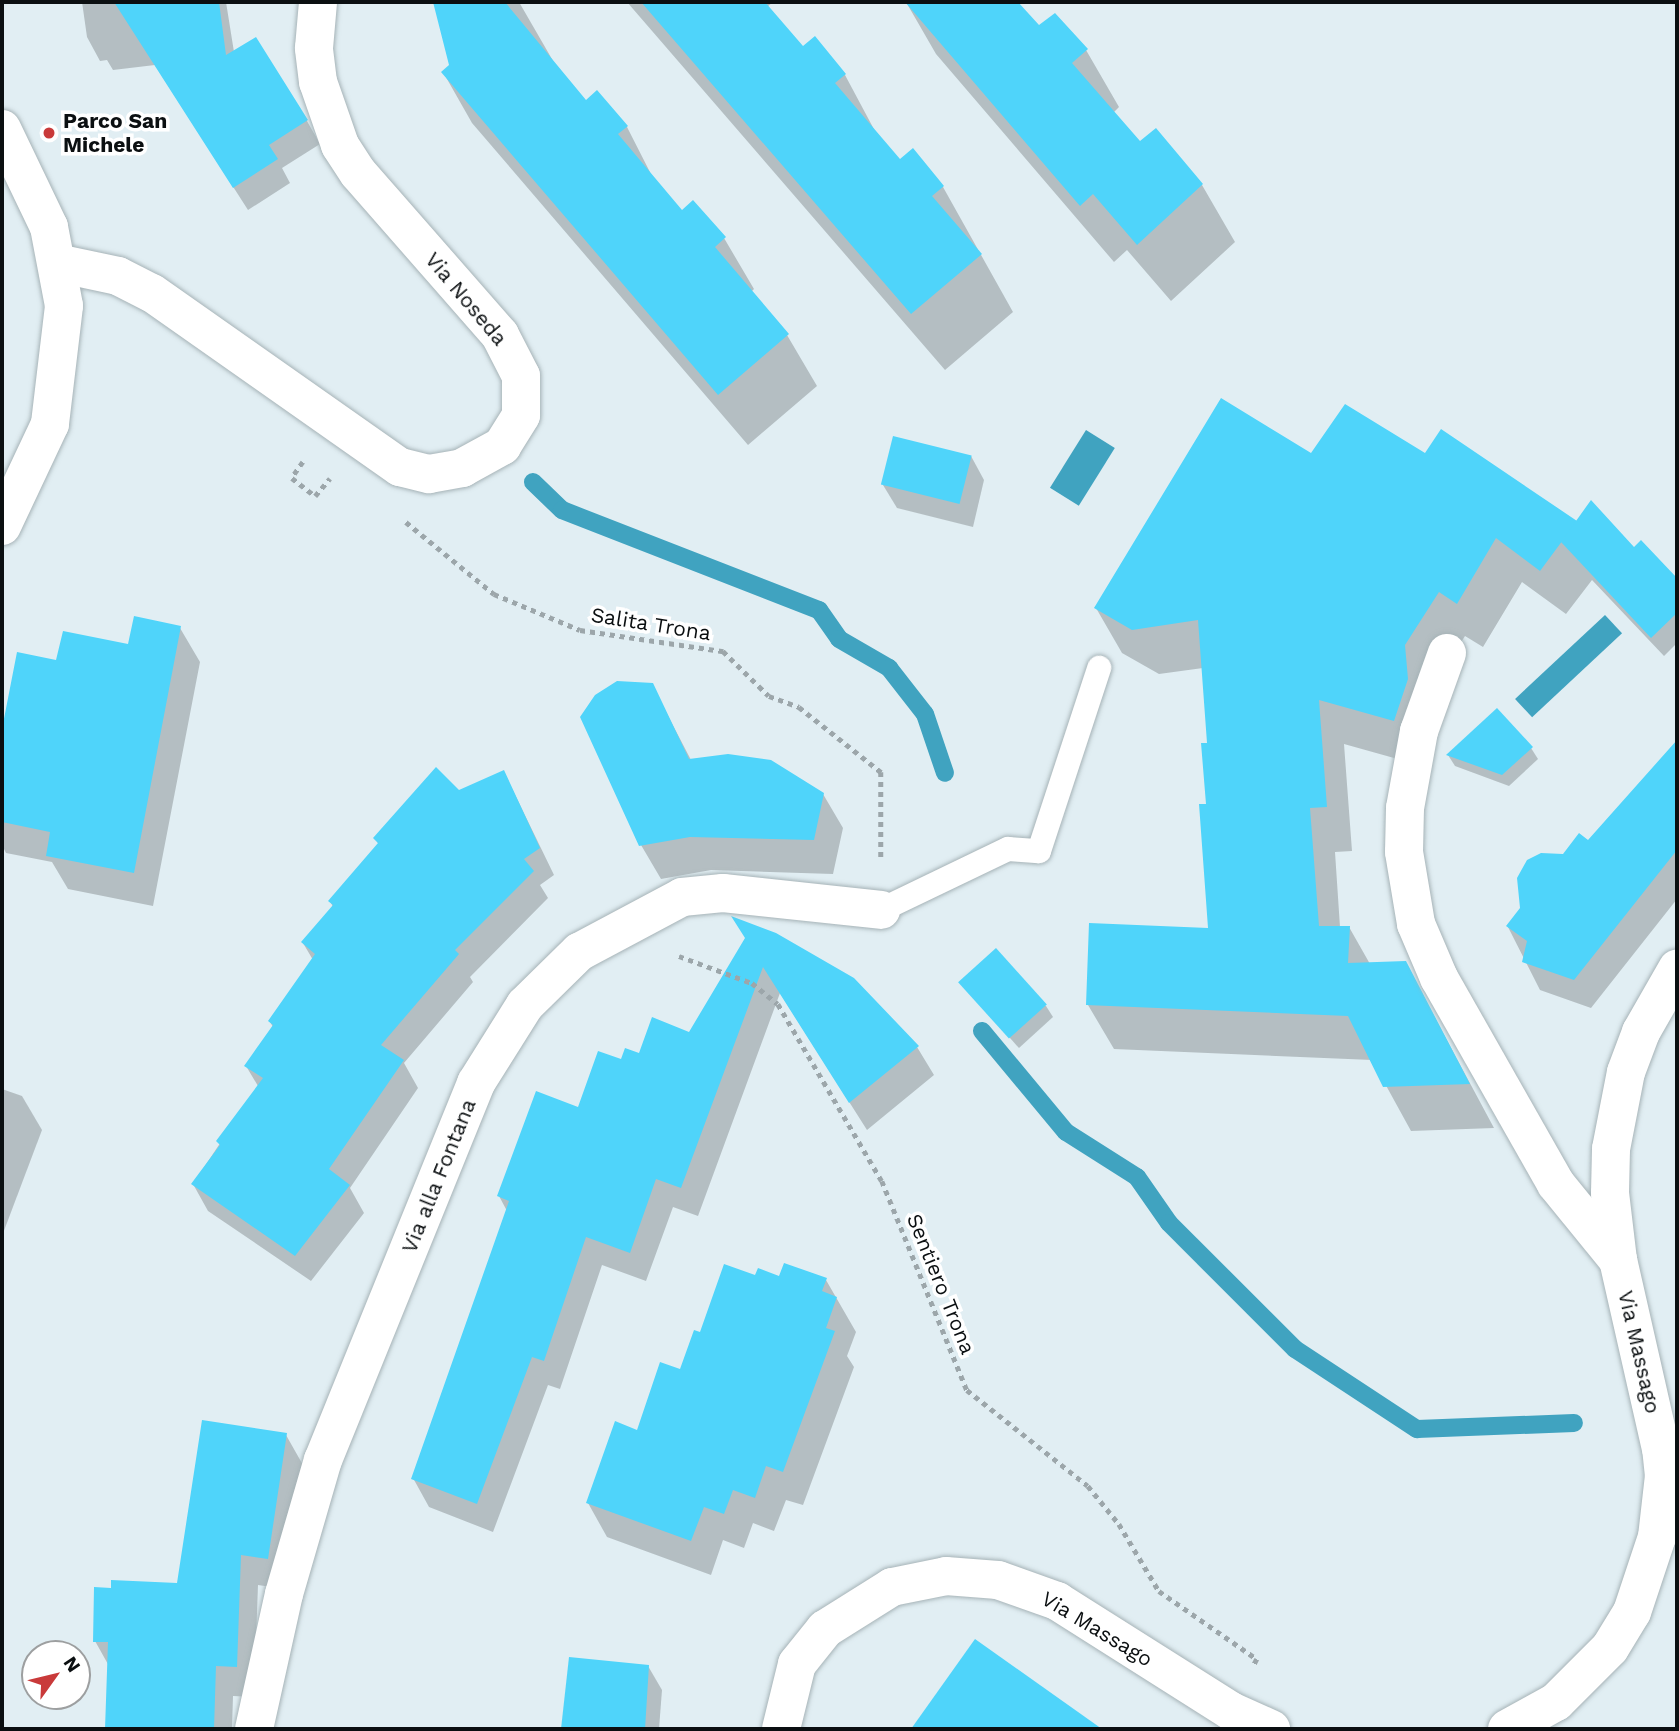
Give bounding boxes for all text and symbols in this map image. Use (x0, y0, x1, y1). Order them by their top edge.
place label: Parco San Michele (63, 108, 167, 158)
marker: Parco San Michele (41, 125, 57, 141)
street label: Via Noseda (420, 247, 512, 351)
street label: Salita Trona (589, 602, 713, 646)
street label: Via alla Fontana (396, 1095, 482, 1257)
street label: Sentiero Trona (901, 1210, 981, 1358)
street label: Via Massago (1613, 1288, 1665, 1416)
street label: Via Massago (1037, 1586, 1157, 1672)
north arrow (21, 1640, 91, 1710)
text: N (59, 1652, 86, 1676)

